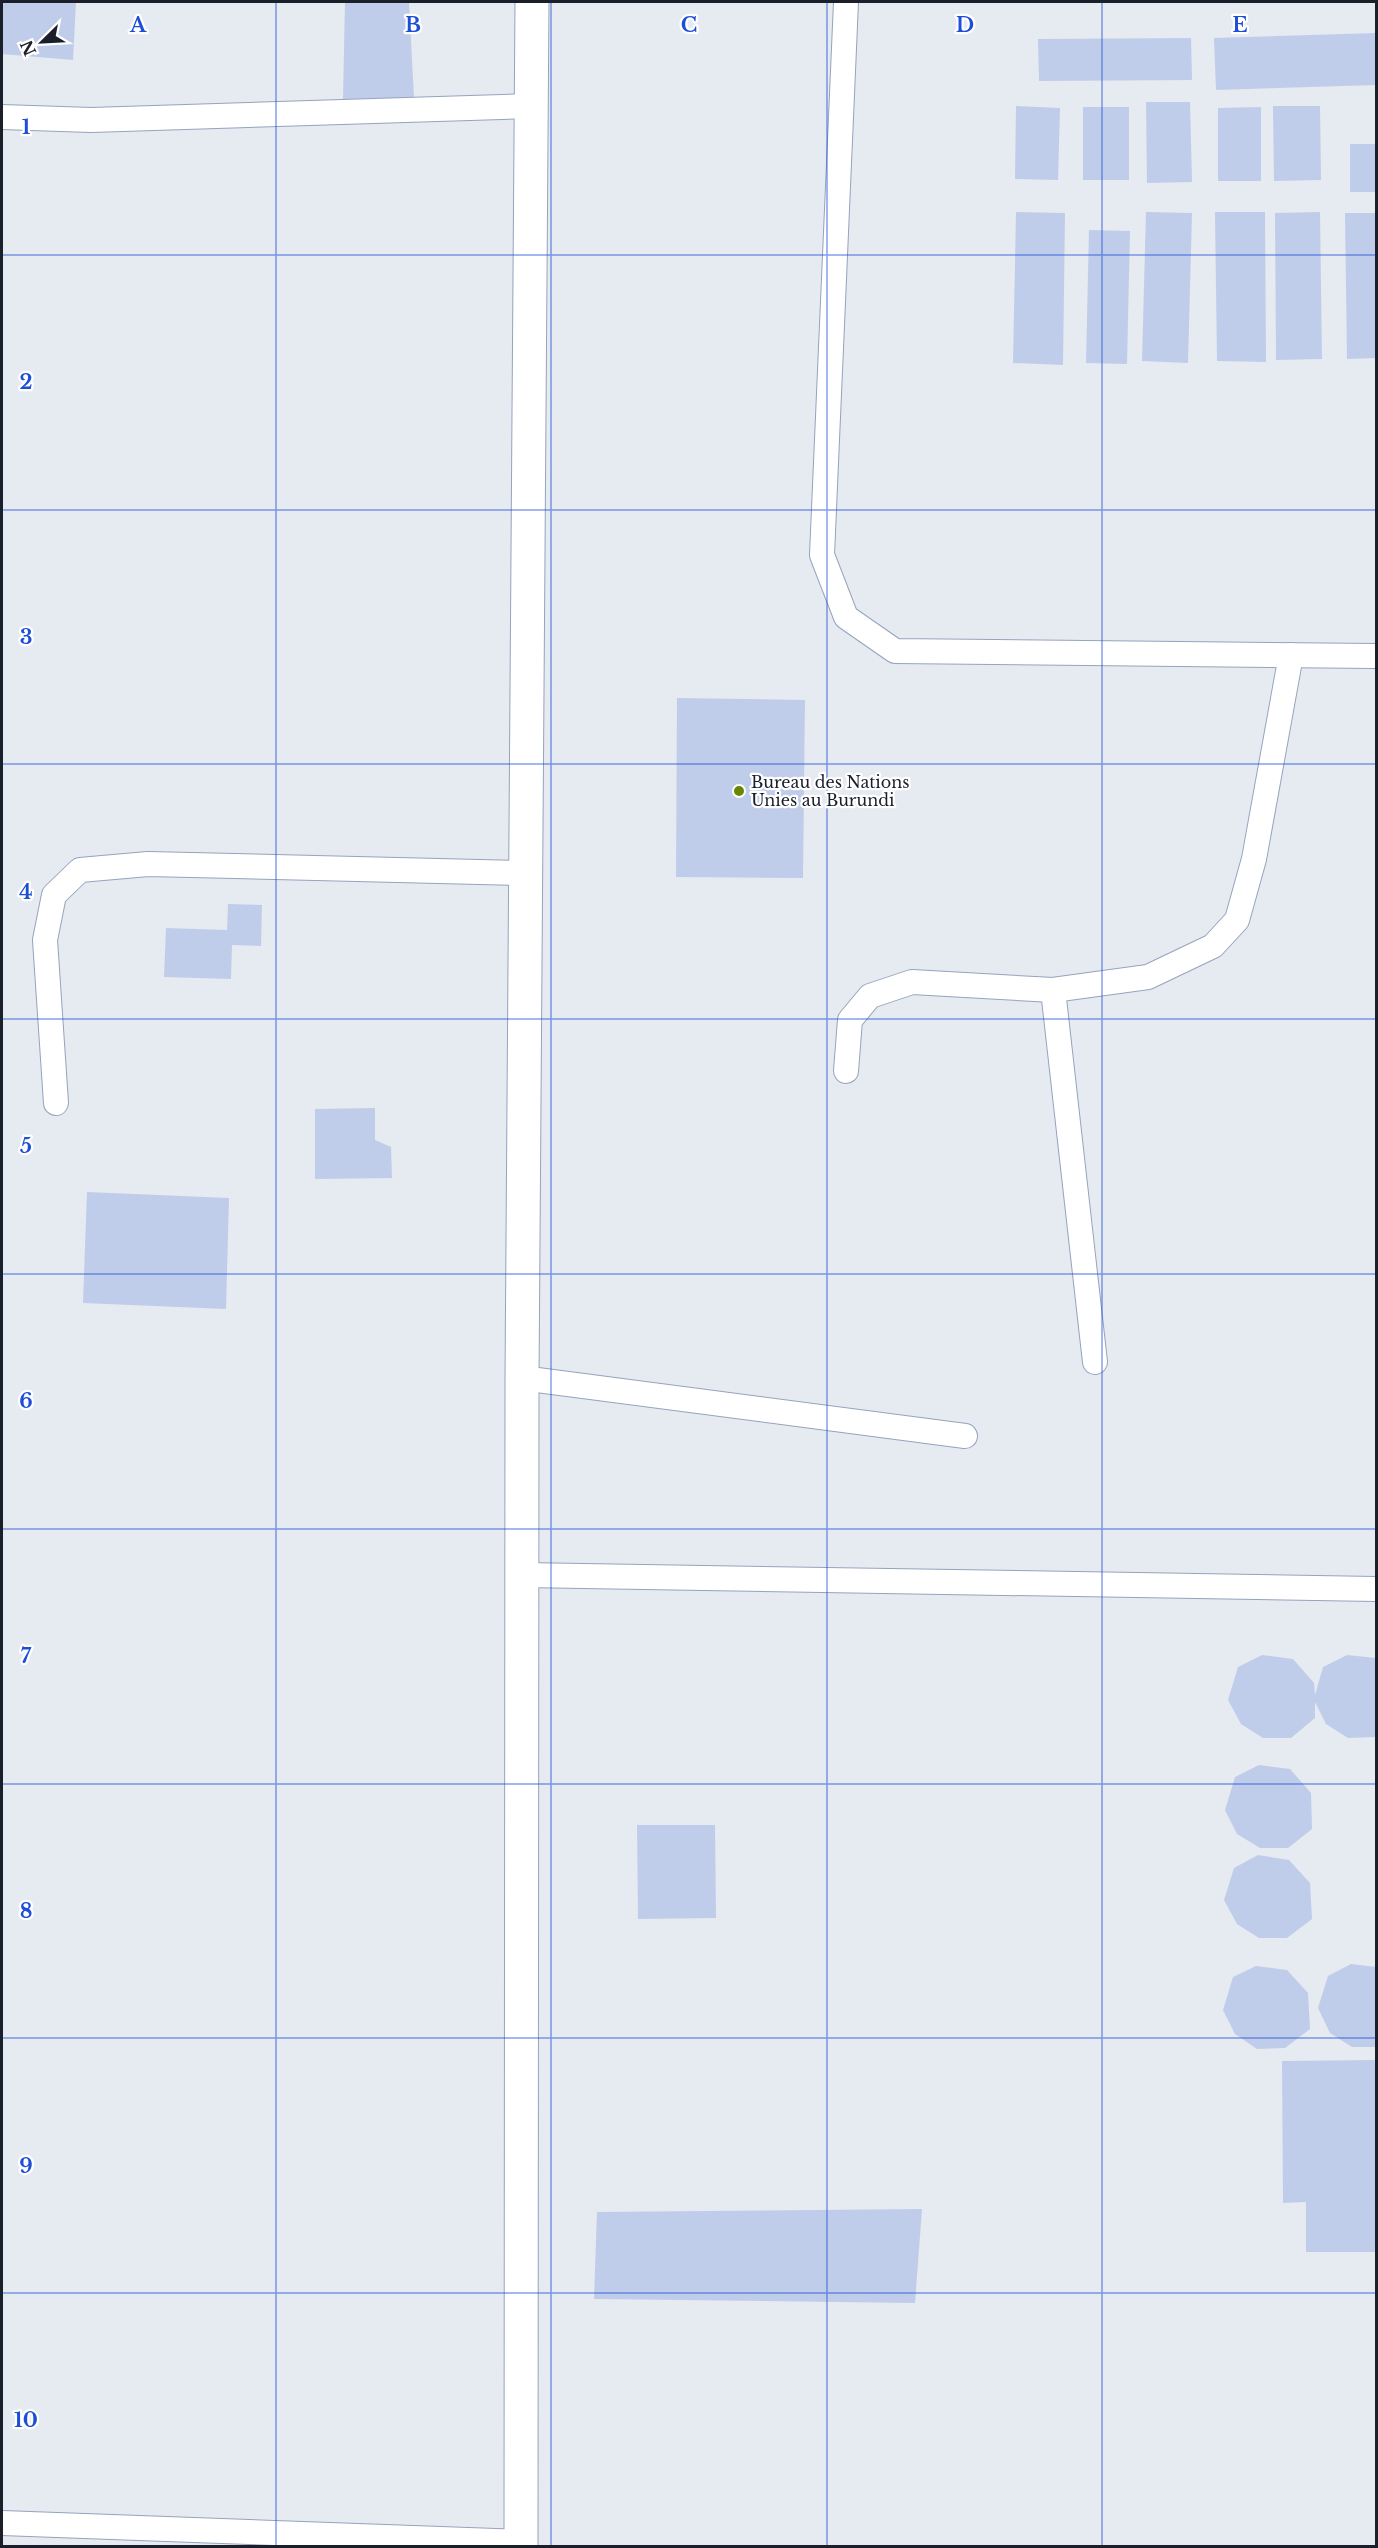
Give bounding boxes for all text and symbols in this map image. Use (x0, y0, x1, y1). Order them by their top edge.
north arrow (12, 12, 72, 72)
text: A (129, 13, 147, 37)
text: B (405, 13, 421, 37)
text: C (681, 13, 697, 37)
text: D (956, 13, 974, 37)
text: E (1232, 13, 1248, 37)
text: N (16, 37, 40, 59)
text: 1 (22, 115, 31, 139)
text: 2 (19, 370, 33, 394)
text: 3 (20, 625, 32, 649)
place label: Bureau des Nations Unies au Burundi (751, 772, 910, 810)
marker: Bureau des Nations Unies au Burundi (732, 784, 746, 798)
text: 4 (19, 880, 33, 904)
text: 5 (20, 1134, 32, 1158)
text: 6 (19, 1389, 33, 1413)
text: 7 (21, 1644, 32, 1668)
text: 8 (20, 1899, 32, 1923)
text: 9 (19, 2154, 33, 2178)
text: 10 (14, 2408, 38, 2432)

